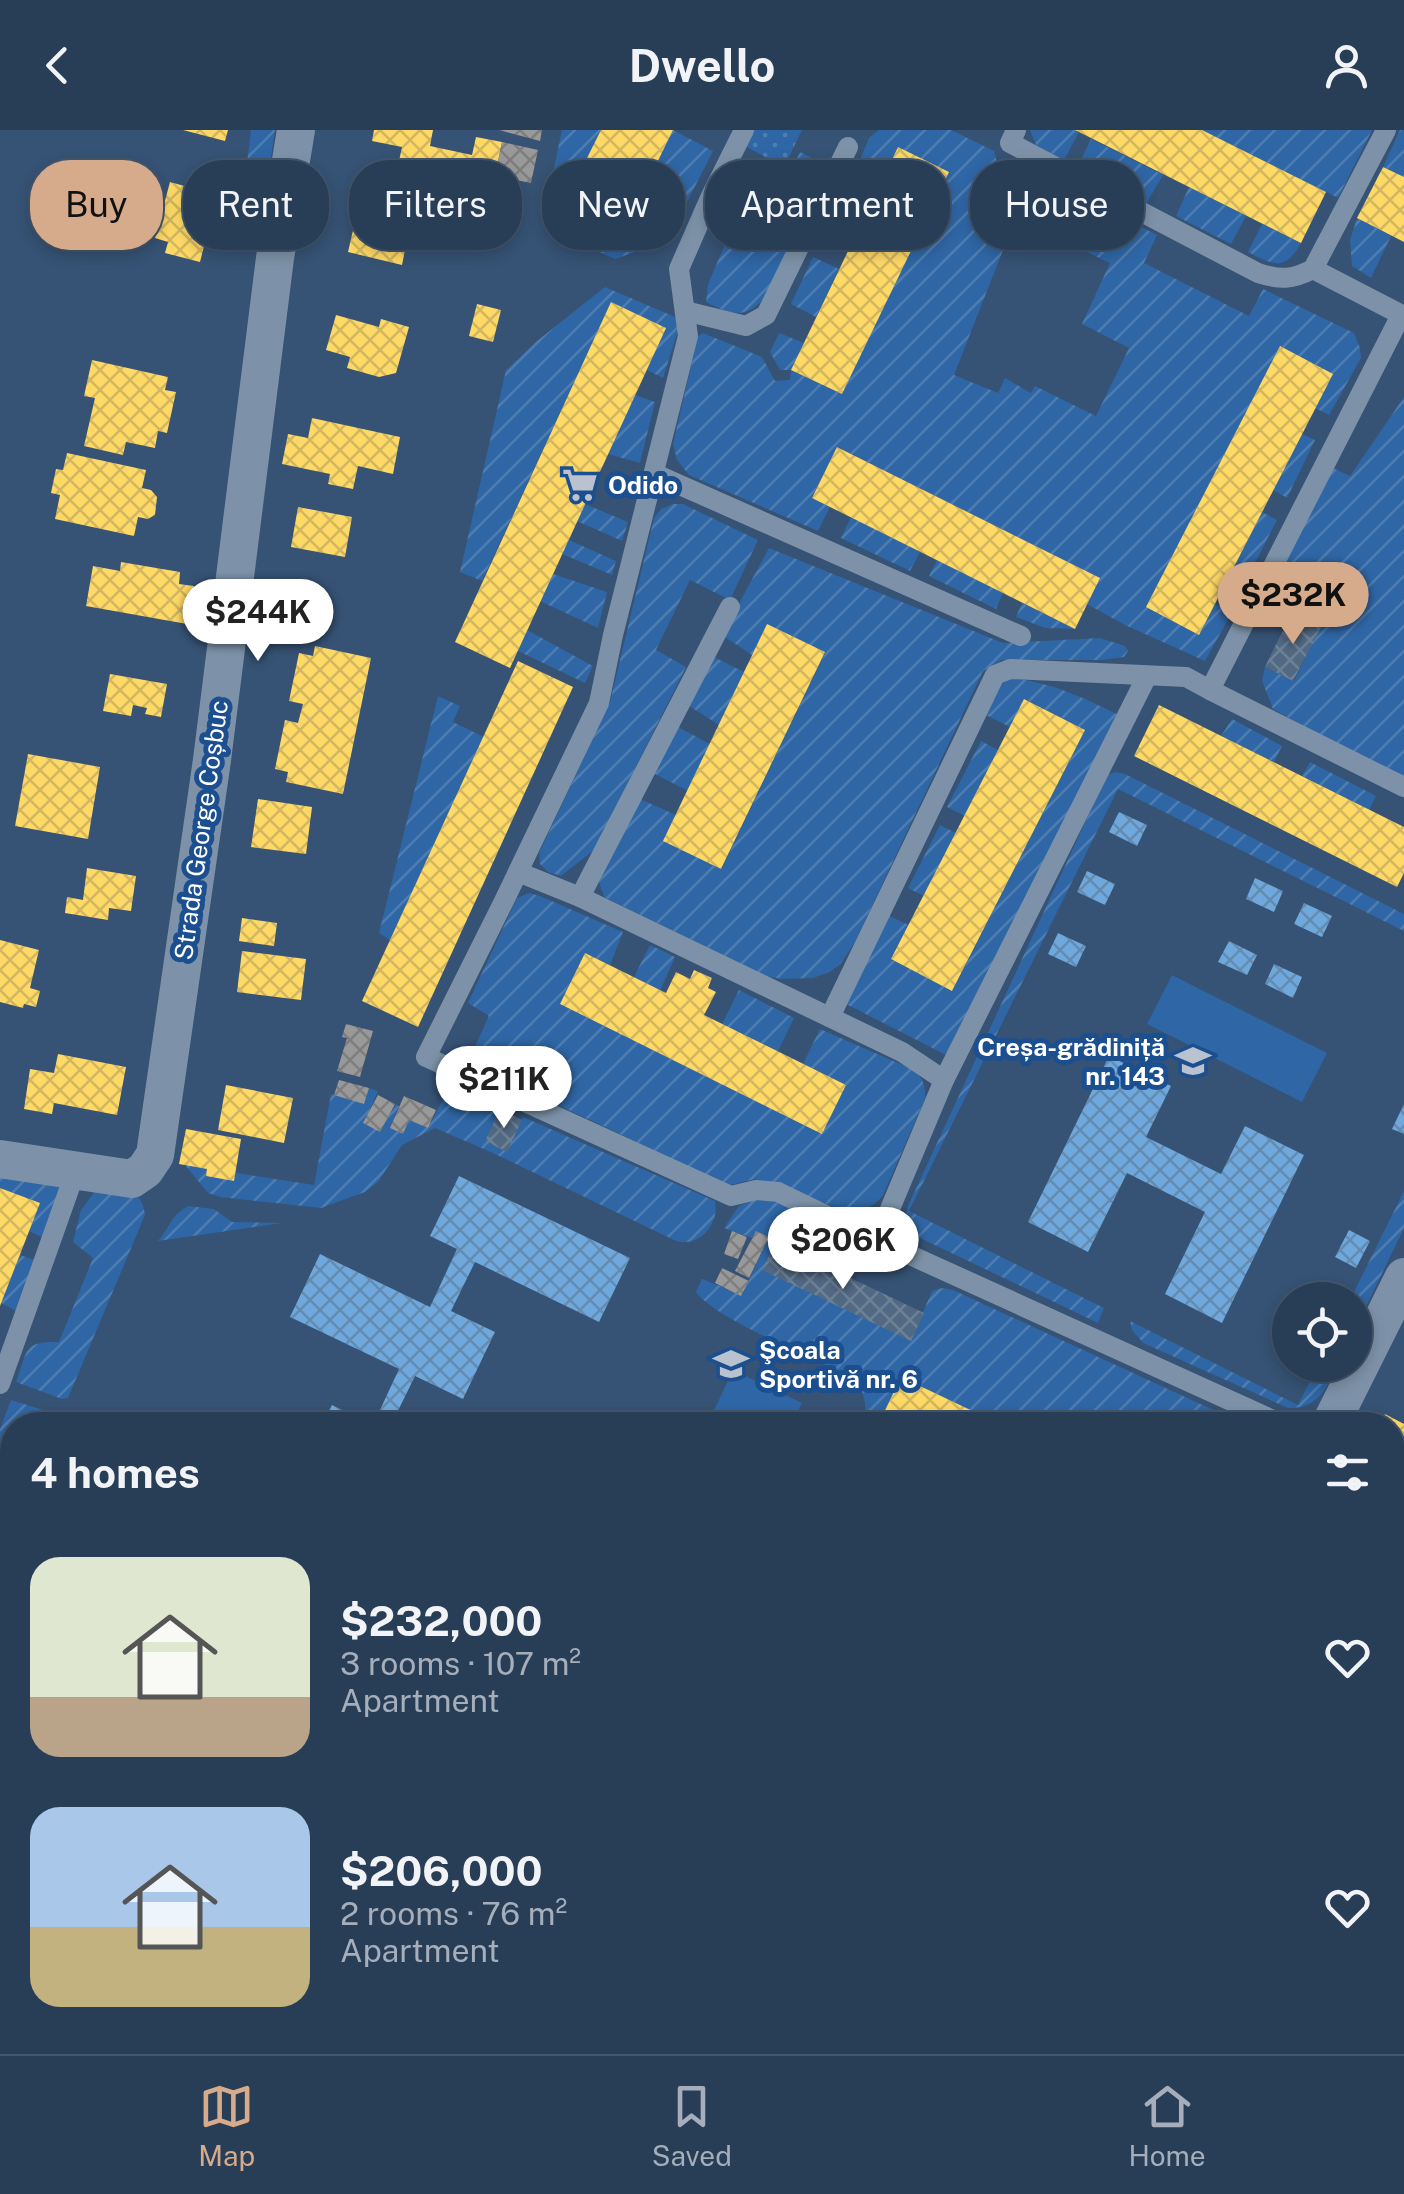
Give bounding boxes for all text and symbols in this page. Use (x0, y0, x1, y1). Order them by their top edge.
icon: back (30, 38, 85, 93)
icon: person (1319, 38, 1374, 93)
text: Dwello (629, 39, 775, 92)
chip: Buy (30, 160, 163, 250)
chip: Rent (183, 160, 329, 250)
chip: Filters (349, 160, 522, 250)
chip: New (542, 160, 685, 250)
chip: Apartment (705, 160, 950, 250)
chip: House (970, 160, 1144, 250)
supermarket icon: Odido (561, 466, 599, 504)
place label: Odido (608, 470, 678, 500)
pin: $232K (1223, 562, 1363, 647)
text: $232K (1240, 576, 1346, 613)
pin: $244K (188, 579, 328, 664)
text: $244K (204, 593, 312, 630)
street label: Strada George Coșbuc (168, 698, 234, 962)
place label: Creșa-grădiniță nr. 143 (977, 1032, 1165, 1091)
school or university icon: Creșa-grădiniță nr. 143 (1174, 1042, 1212, 1080)
pin: $211K (434, 1046, 574, 1131)
text: $211K (458, 1060, 550, 1097)
pin: $206K (773, 1207, 913, 1292)
text: $206K (790, 1221, 896, 1258)
map controls (1272, 1282, 1372, 1382)
button: locate (1272, 1282, 1372, 1382)
place label: Şcoala Sportivă nr. 6 (759, 1335, 918, 1394)
school or university icon: Şcoala Sportivă nr. 6 (712, 1345, 750, 1383)
icon: filters (1320, 1445, 1375, 1500)
text: 4 homes (30, 1448, 200, 1497)
text: $232,000 (340, 1596, 542, 1645)
icon: home (110, 1597, 230, 1717)
icon: heart (1320, 1630, 1375, 1685)
text: 3 rooms · 107 m² (340, 1645, 581, 1682)
text: Apartment (340, 1682, 500, 1719)
text: $206,000 (340, 1846, 543, 1895)
icon: home (110, 1847, 230, 1967)
icon: heart (1320, 1880, 1375, 1935)
text: 2 rooms · 76 m² (340, 1895, 567, 1932)
text: Apartment (340, 1932, 500, 1969)
tab: Map (198, 2079, 255, 2172)
tab: Saved (652, 2079, 732, 2172)
tab: Home (1128, 2079, 1206, 2172)

